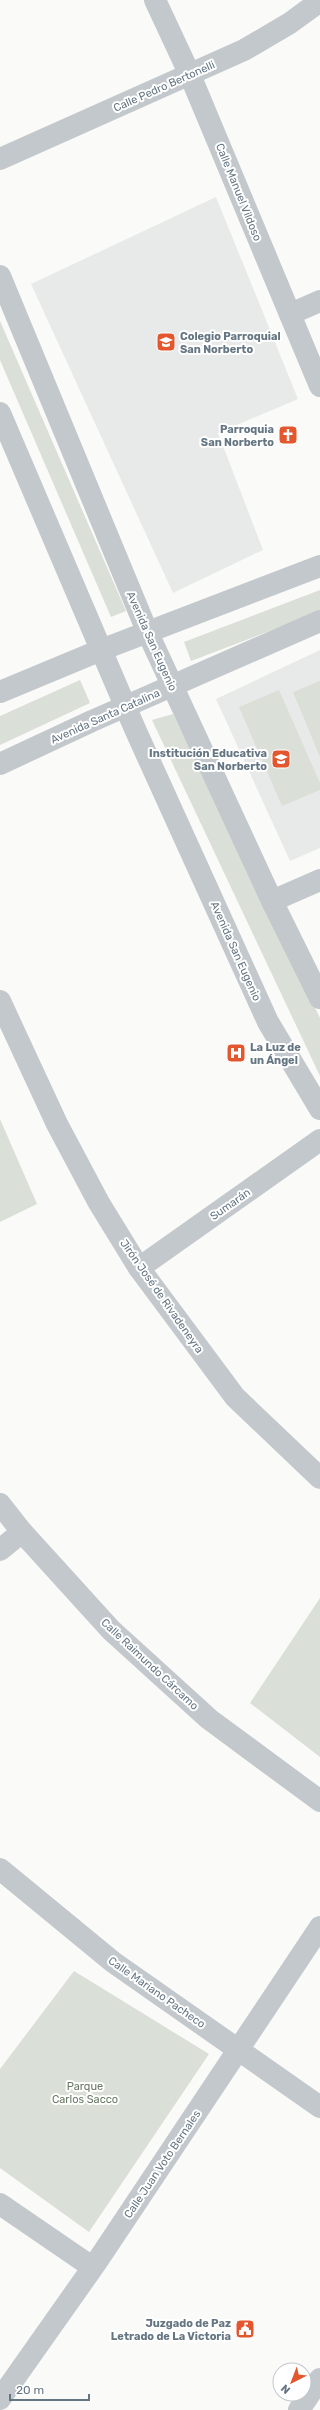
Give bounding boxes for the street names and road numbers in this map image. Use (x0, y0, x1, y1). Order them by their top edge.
street label: Calle Pedro Bertonelli (112, 58, 217, 115)
street label: Calle Manuel Vildoso (213, 141, 264, 243)
street label: Avenida San Eugenio (124, 589, 179, 693)
street label: Avenida Santa Catalina (49, 687, 162, 746)
street label: Avenida San Eugenio (208, 899, 263, 1003)
street label: Sumarán (208, 1186, 253, 1223)
street label: Jirón José de Rivadeneyra (117, 1237, 206, 1356)
street label: Calle Raimundo Cárcamo (98, 1616, 201, 1713)
street label: Calle Mariano Pacheco (106, 1954, 208, 2031)
street label: Calle Juan Voto Bernales (121, 2108, 204, 2221)

